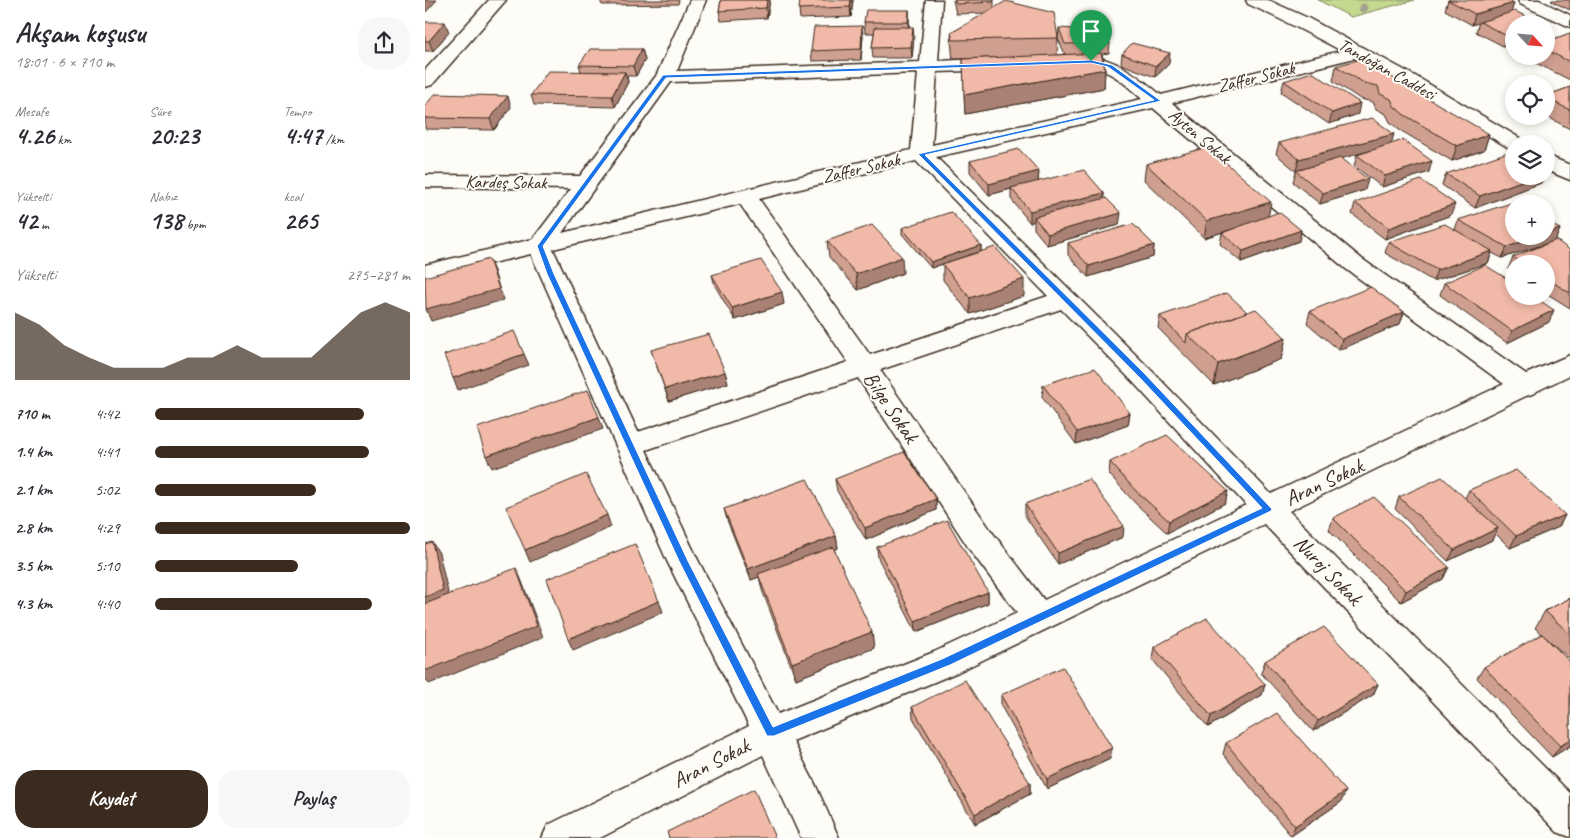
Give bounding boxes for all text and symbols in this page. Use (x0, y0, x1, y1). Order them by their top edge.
pin (1070, 10, 1112, 61)
text: Akşam koşusu (15, 15, 145, 50)
north arrow (1505, 15, 1555, 65)
map controls (1505, 15, 1555, 305)
button: share (358, 17, 410, 69)
icon: arrive (1077, 17, 1105, 45)
street label: Tandoğan Caddesi (1334, 33, 1442, 106)
text: 18:01 · 6 × 710 m (15, 52, 114, 72)
street label: Zaffer Sokak (1215, 56, 1298, 97)
button: locate (1505, 75, 1555, 125)
text: Mesafe (15, 103, 49, 120)
text: Süre (149, 103, 171, 120)
text: Tempo (284, 103, 311, 120)
street label: Ayten Sokak (1164, 104, 1237, 169)
text: 4.26 (15, 120, 54, 152)
text: 20:23 (149, 120, 199, 152)
text: 4:47 (284, 120, 322, 152)
text: km (54, 131, 71, 148)
text: /km (322, 131, 344, 148)
button: layers (1505, 135, 1555, 185)
street label: Zaffer Sokak (820, 148, 903, 188)
street label: Kardeş Sokak (465, 170, 548, 194)
text: Yükselti (15, 188, 51, 205)
text: Nabız (149, 188, 177, 205)
text: kcal (284, 188, 302, 205)
button: + (1505, 195, 1555, 245)
text: 42 (15, 205, 38, 237)
text: 138 (149, 205, 183, 237)
text: 265 (284, 205, 318, 237)
text: m (38, 216, 49, 233)
text: bpm (183, 216, 206, 233)
button: − (1505, 255, 1555, 305)
text: Yükselti (15, 265, 56, 285)
text: 275–281 m (347, 265, 410, 285)
street label: Bilge Sokak (858, 367, 925, 449)
text: 710 m (15, 404, 50, 424)
text: 4:42 (95, 404, 120, 424)
text: 1.4 km (15, 442, 52, 462)
text: 4:41 (95, 442, 120, 462)
street label: Aran Sokak (1281, 452, 1369, 511)
text: 2.1 km (15, 480, 52, 500)
text: 5:02 (95, 480, 120, 500)
text: 2.8 km (15, 518, 52, 538)
text: 4:29 (95, 518, 120, 538)
street label: Nuroj Sokak (1288, 530, 1369, 612)
text: 3.5 km (15, 556, 52, 576)
text: 5:10 (95, 556, 120, 576)
text: 4.3 km (15, 594, 52, 614)
text: 4:40 (95, 594, 120, 614)
street label: Aran Sokak (668, 732, 756, 793)
button: Kaydet (15, 770, 208, 828)
button: Paylaş (218, 770, 410, 828)

